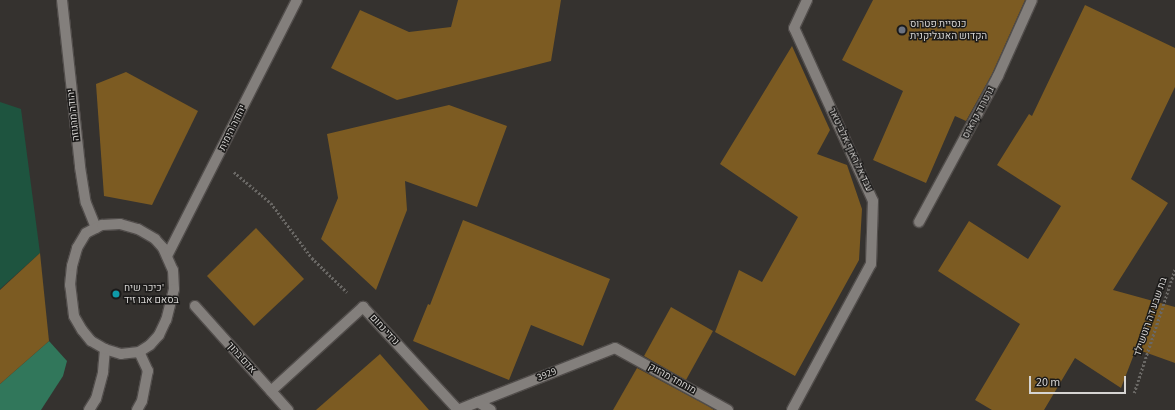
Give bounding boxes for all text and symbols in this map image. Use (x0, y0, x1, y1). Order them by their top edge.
place label: כנסיית פטרוס הקדוש האנגליקנית (910, 18, 987, 42)
marker: כנסיית פטרוס הקדוש האנגליקנית (897, 25, 907, 35)
street label: גרטרוד קראוס (960, 85, 998, 141)
street label: יהודה מרגוזה (65, 88, 83, 142)
street label: יהודה הימית (217, 103, 249, 153)
street label: עבד אל ראוף אלביטאר (825, 106, 875, 194)
street label: בת שבע דה רוטשילד (1132, 276, 1170, 358)
place label: כיכר שיח' בסאם אבו זיד (124, 282, 179, 306)
marker: כיכר שיח' בסאם אבו זיד (111, 289, 121, 299)
street label: נרדי נחום (367, 312, 401, 348)
street label: אדם ברוך (224, 340, 258, 376)
street label: מוחמד מרזוק (646, 361, 698, 397)
street label: 3929 (536, 366, 558, 384)
scale bar (1031, 368, 1128, 394)
text: 20 m (1036, 374, 1060, 391)

